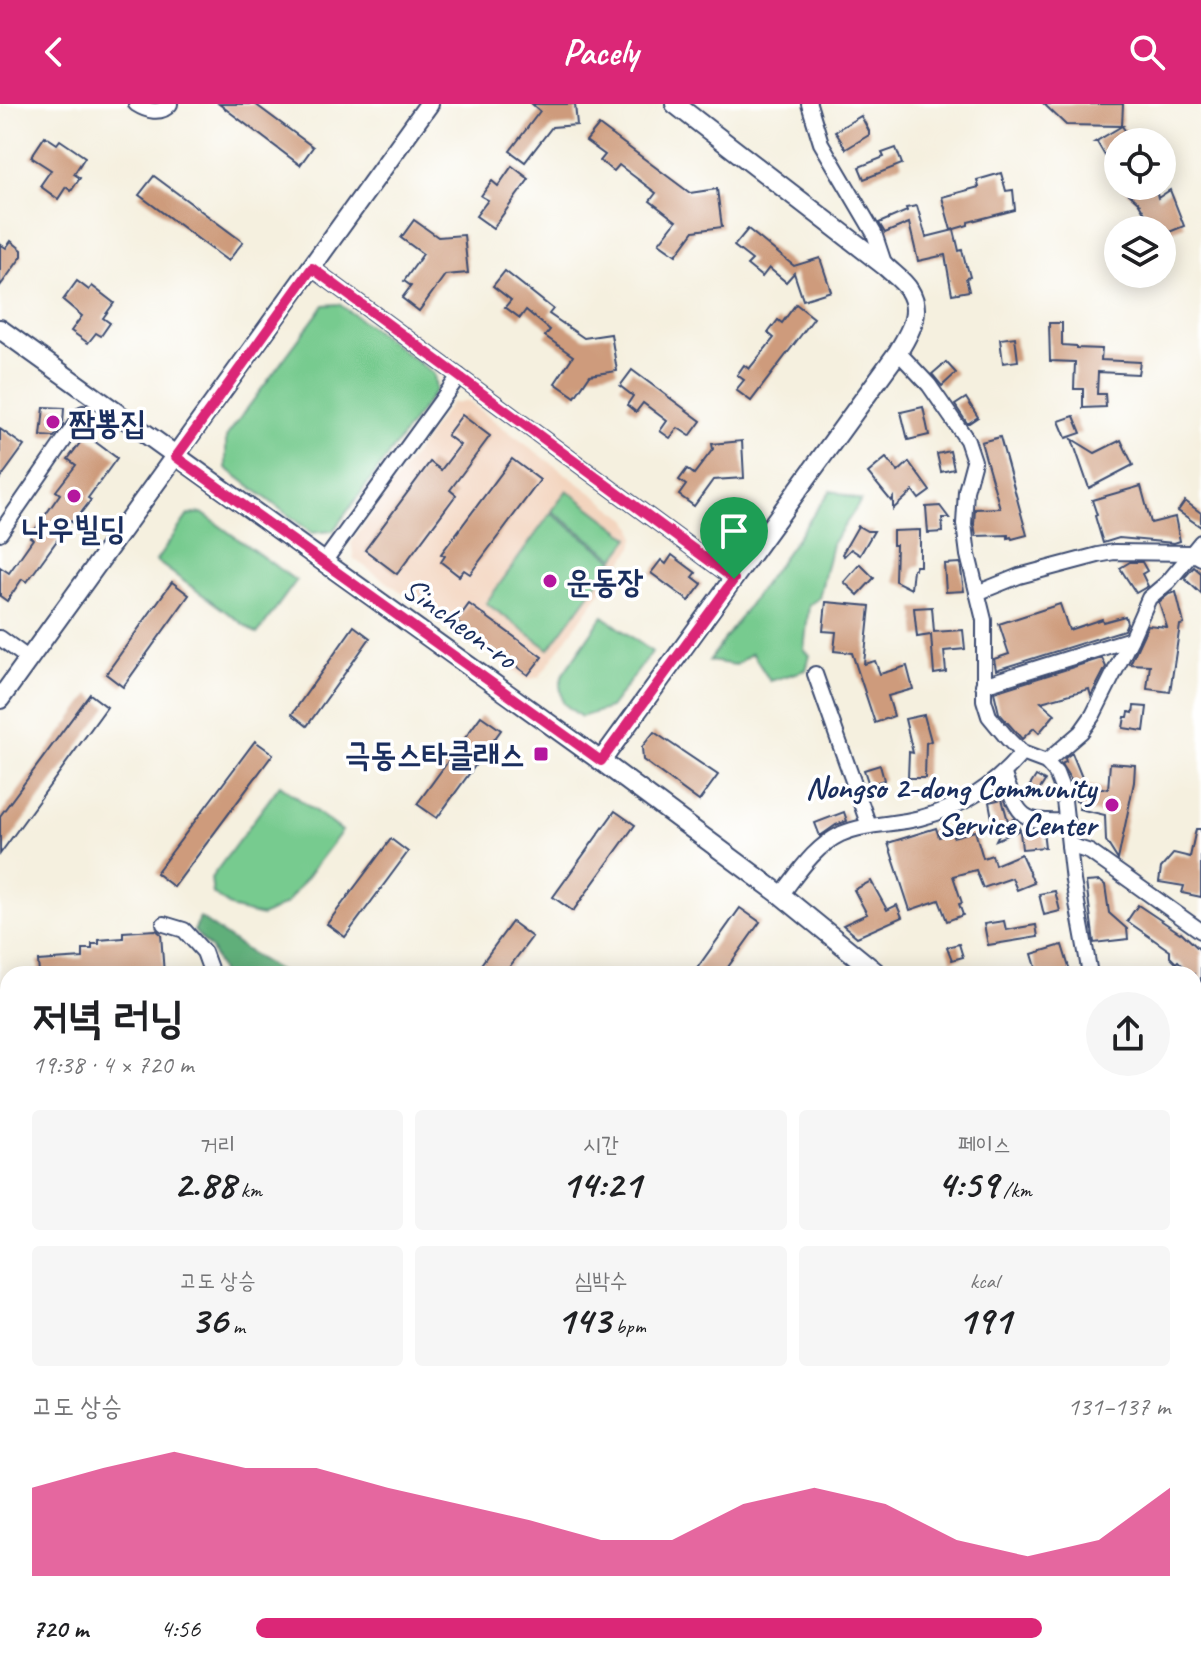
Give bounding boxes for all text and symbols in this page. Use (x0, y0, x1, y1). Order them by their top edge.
text: Pacely (563, 29, 638, 75)
icon: back (32, 30, 76, 74)
icon: search (1125, 30, 1169, 74)
map controls (1104, 128, 1176, 288)
button: locate (1104, 128, 1176, 200)
button: layers (1104, 216, 1176, 288)
place label: 짬뽕집 (69, 402, 146, 443)
marker: 짬뽕집 (44, 413, 62, 431)
marker: 나우빌딩 (65, 487, 83, 505)
pin (700, 497, 768, 579)
place label: 나우빌딩 (23, 508, 126, 549)
icon: arrive (712, 509, 756, 553)
place label: 운동장 (566, 561, 644, 602)
street label: Sincheon-ro (395, 568, 527, 679)
marker: 운동장 (541, 572, 559, 590)
place label: 극동스타클래스 (345, 734, 525, 775)
marker: 극동스타클래스 (532, 745, 550, 763)
place label: Nongso 2-dong Community Service Center (805, 767, 1099, 845)
marker: Nongso 2-dong Community Service Center (1103, 796, 1121, 814)
text: 저녁 러닝 (32, 990, 184, 1045)
button: share (1086, 992, 1170, 1076)
text: 19:38 · 4 × 720 m (32, 1048, 193, 1081)
text: 거리 (200, 1131, 235, 1159)
text: 시간 (583, 1131, 619, 1159)
text: 페이스 (958, 1131, 1011, 1159)
text: 2.88 (173, 1159, 235, 1209)
text: 14:21 (561, 1159, 641, 1209)
text: 4:59 (937, 1159, 998, 1209)
text: km (235, 1176, 262, 1204)
text: /km (998, 1176, 1032, 1204)
text: 고도 상승 (180, 1267, 256, 1295)
text: 심박수 (574, 1267, 628, 1295)
text: kcal (970, 1267, 999, 1295)
text: 36 (190, 1295, 227, 1345)
text: 143 (556, 1295, 610, 1345)
text: 191 (958, 1295, 1011, 1345)
text: m (227, 1312, 245, 1340)
text: bpm (610, 1312, 646, 1340)
text: 고도 상승 (32, 1390, 122, 1423)
text: 131–137 m (1067, 1390, 1170, 1423)
text: 720 m (32, 1612, 88, 1645)
text: 4:56 (160, 1612, 200, 1645)

